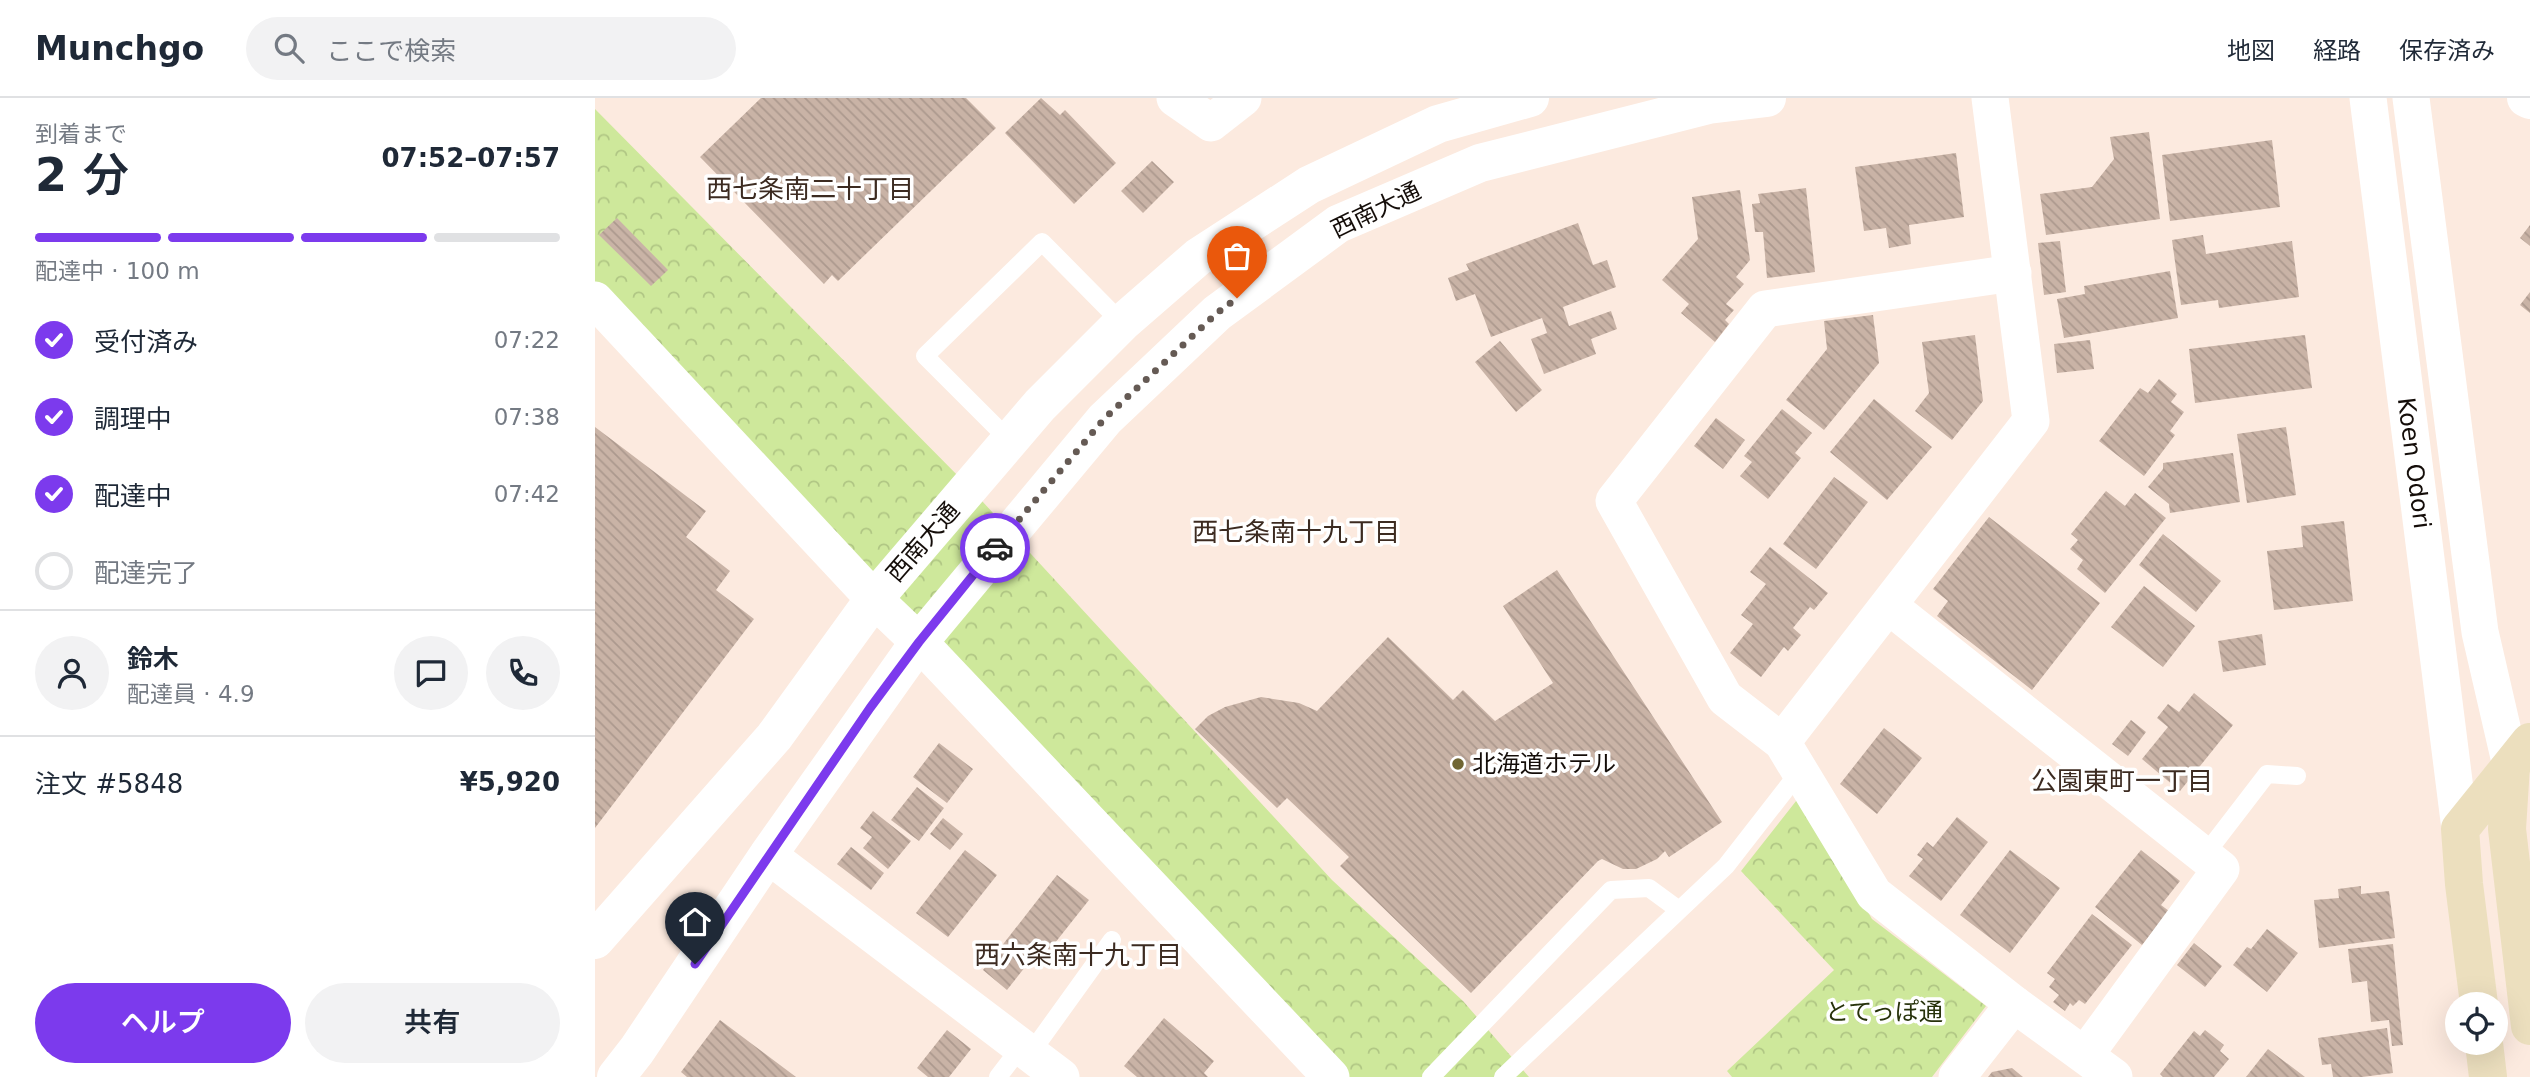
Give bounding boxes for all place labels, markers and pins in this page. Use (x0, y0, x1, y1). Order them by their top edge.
pin (1207, 226, 1267, 298)
place label: 北海道ホテル (1472, 750, 1616, 778)
marker: 北海道ホテル (1450, 756, 1466, 772)
pin (665, 892, 725, 964)

